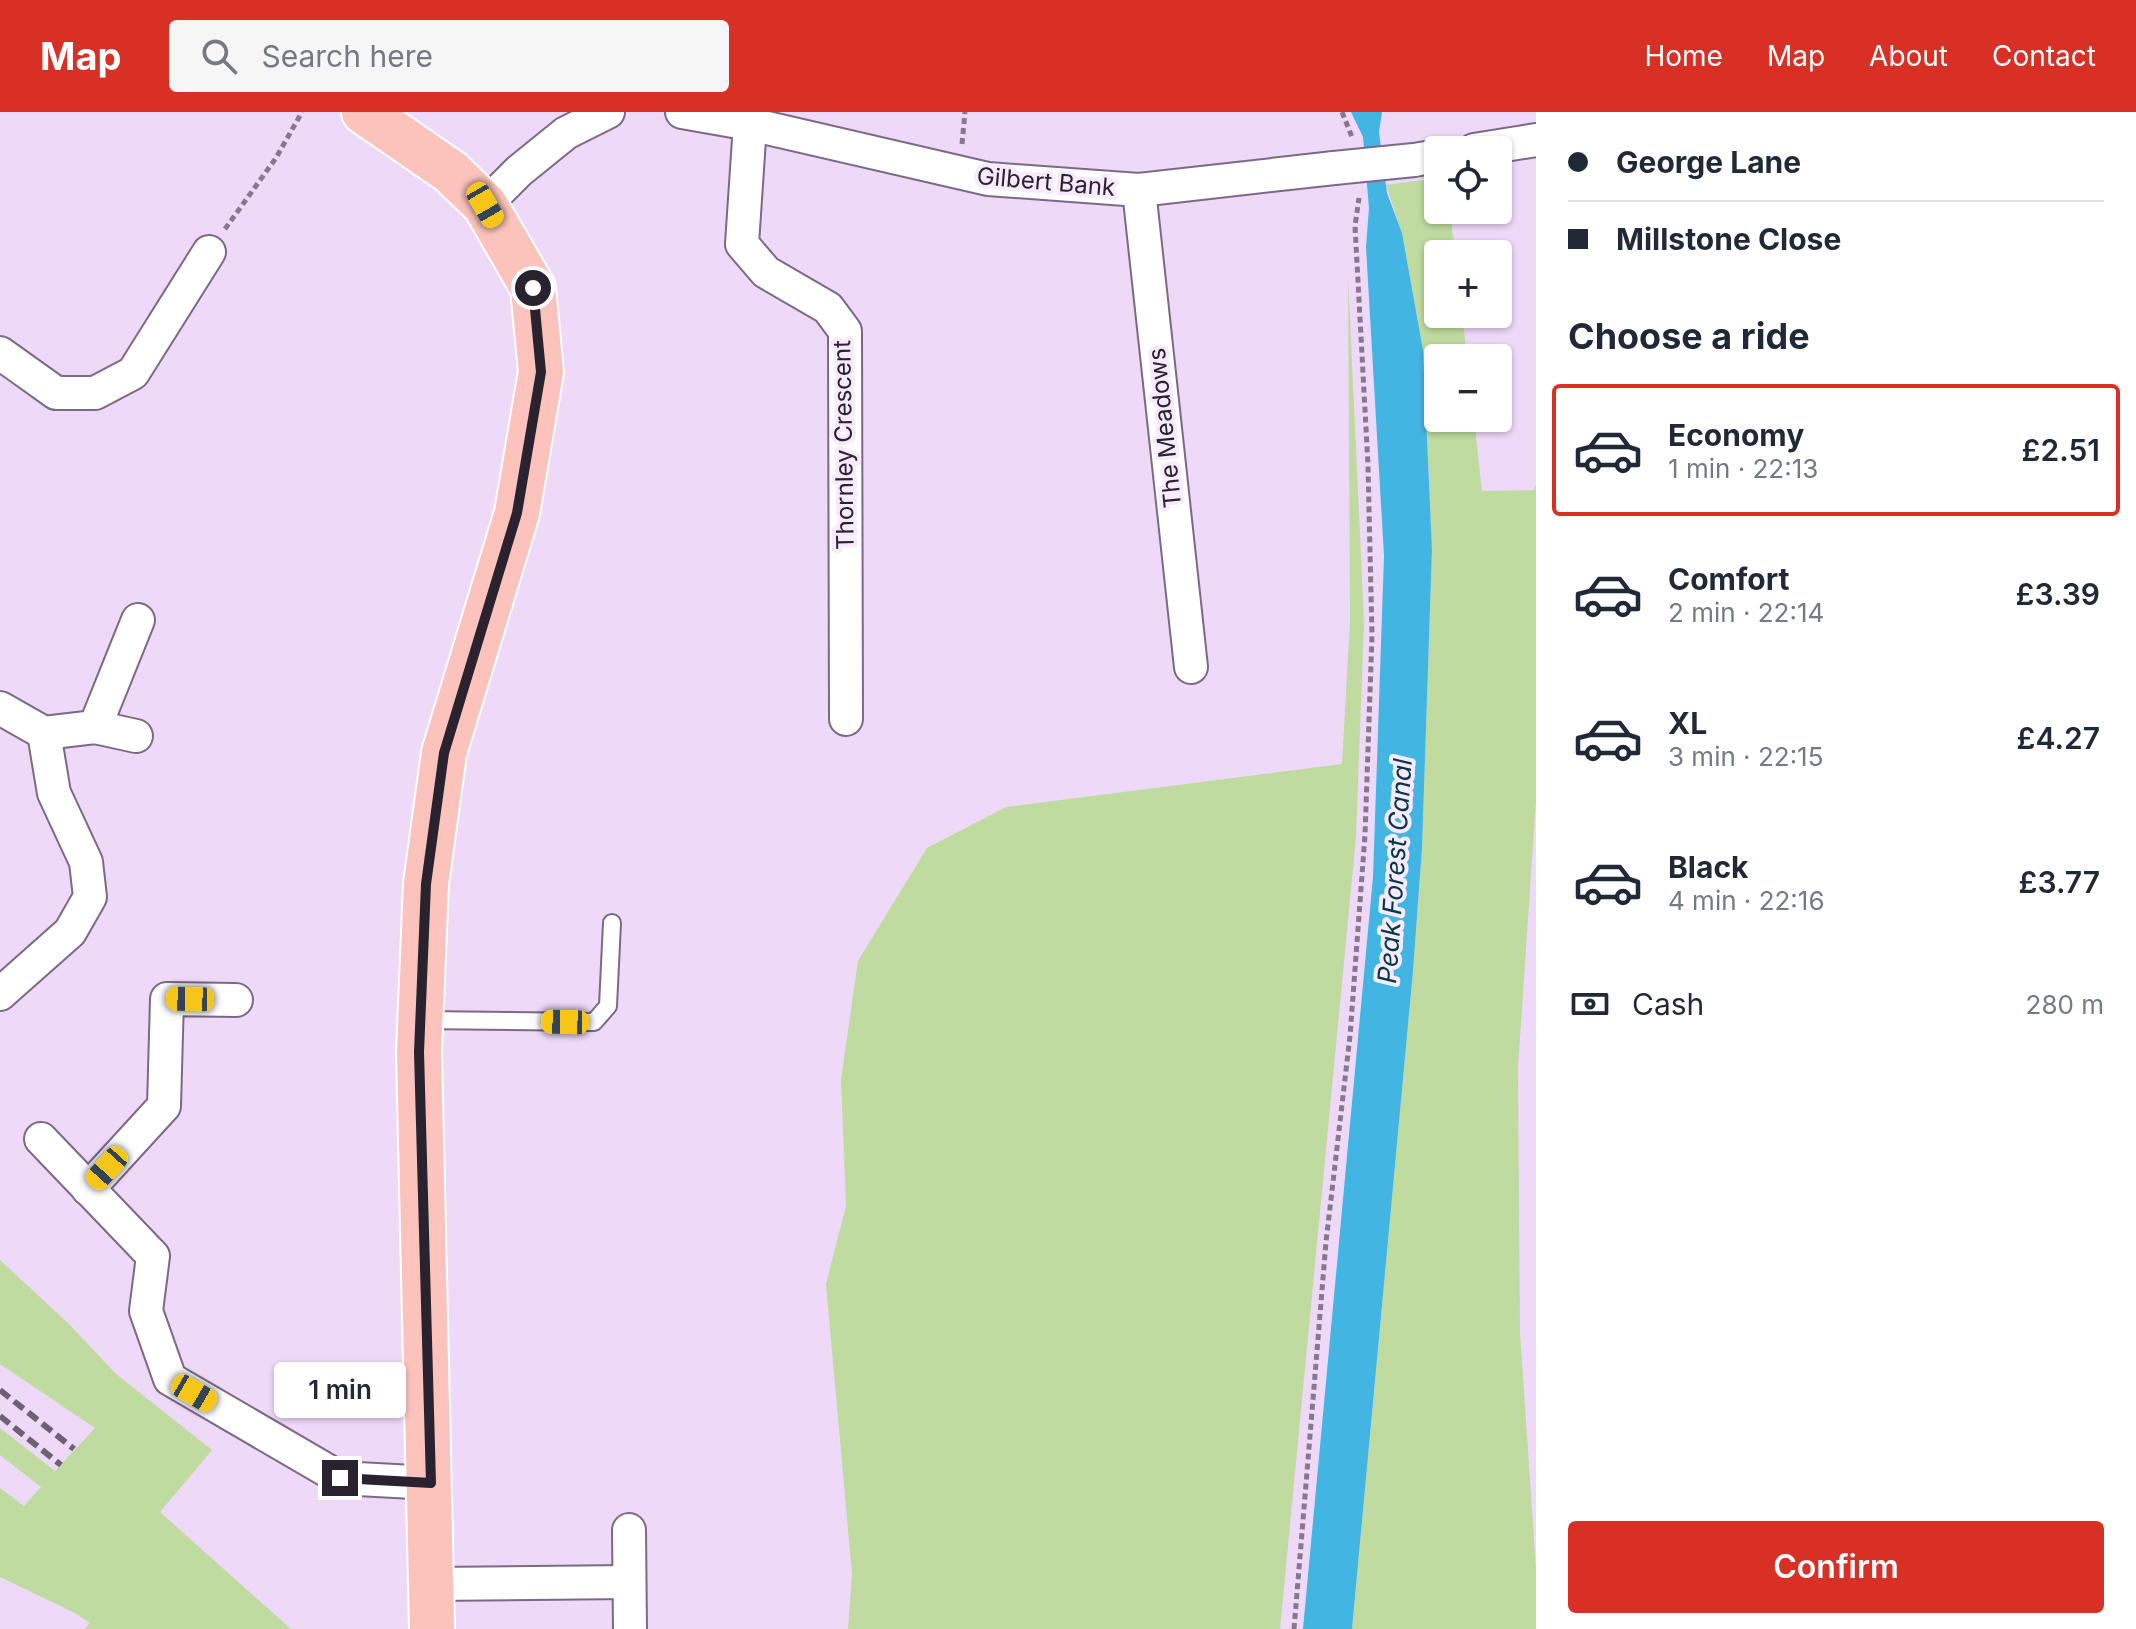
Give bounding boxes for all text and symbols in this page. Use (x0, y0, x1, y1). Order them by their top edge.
search box (169, 20, 729, 92)
text: Map (40, 33, 121, 79)
icon: search (197, 34, 241, 78)
text: Search here (261, 38, 433, 74)
text: Home (1644, 39, 1723, 73)
text: Map (1767, 39, 1825, 73)
text: About (1869, 39, 1948, 73)
text: Contact (1992, 39, 2096, 73)
map controls (1424, 136, 1512, 432)
button: locate (1424, 136, 1512, 224)
text: George Lane (1616, 144, 1801, 180)
street label: Gilbert Bank (976, 161, 1116, 202)
car (463, 178, 507, 232)
text: Millstone Close (1616, 221, 1841, 257)
button: + (1424, 240, 1512, 328)
route start (515, 270, 551, 306)
text: Choose a ride (1568, 314, 1810, 358)
street label: Thornley Crescent (827, 340, 860, 550)
button: − (1424, 344, 1512, 432)
street label: The Meadows (1142, 347, 1187, 510)
icon: car (1572, 414, 1644, 486)
text: Economy (1668, 417, 1804, 453)
text: £2.51 (2022, 432, 2100, 468)
text: 1 min · 22:13 (1668, 453, 1818, 484)
icon: car (1572, 558, 1644, 630)
text: Comfort (1668, 561, 1789, 597)
text: £3.39 (2016, 576, 2100, 612)
text: 2 min · 22:14 (1668, 597, 1824, 628)
icon: car (1572, 702, 1644, 774)
text: XL (1668, 705, 1707, 741)
text: £4.27 (2017, 720, 2100, 756)
text: 3 min · 22:15 (1668, 741, 1824, 772)
water label: Peak Forest Canal (1371, 757, 1418, 984)
icon: car (1572, 846, 1644, 918)
text: Black (1668, 849, 1748, 885)
text: £3.77 (2019, 864, 2100, 900)
text: 4 min · 22:16 (1668, 885, 1825, 916)
icon: cash (1568, 982, 1612, 1026)
text: Cash (1632, 986, 1704, 1022)
car (166, 987, 214, 1011)
text: 280 m (2026, 989, 2104, 1020)
car (541, 1010, 589, 1034)
car (82, 1142, 132, 1194)
callout: 1 min (274, 1362, 406, 1418)
car (167, 1371, 221, 1415)
text: 1 min (308, 1374, 372, 1405)
route end (322, 1460, 358, 1496)
button: Confirm (1568, 1521, 2104, 1613)

